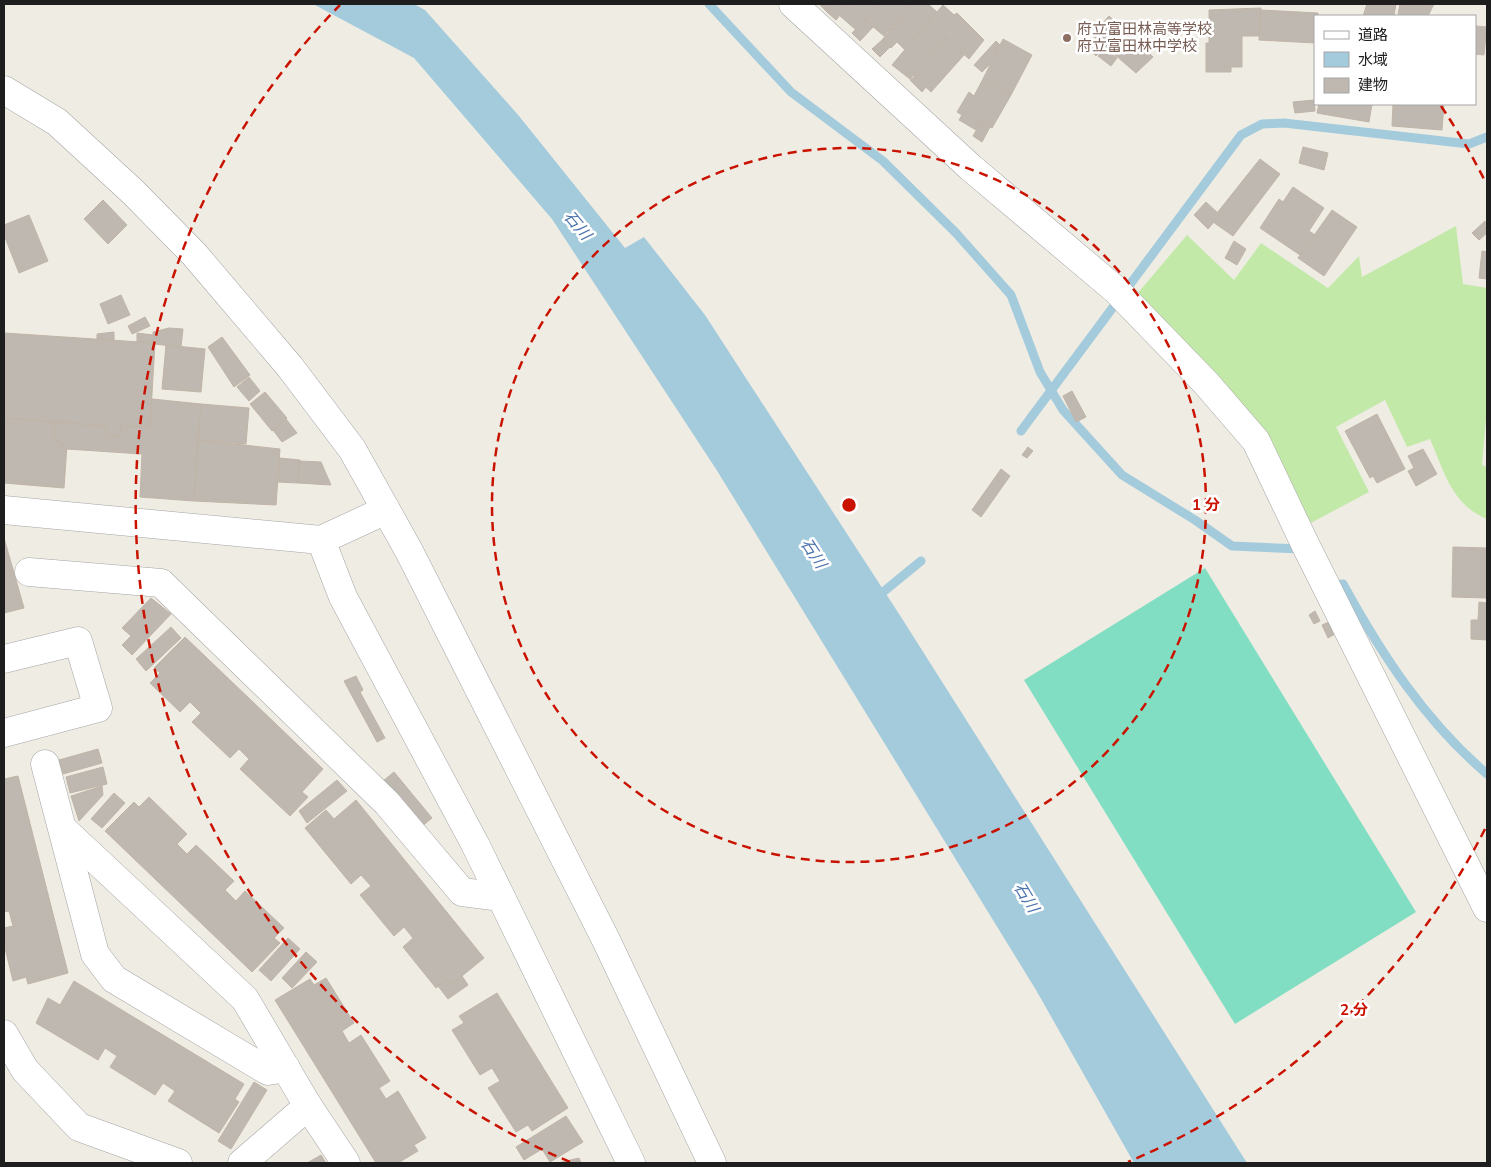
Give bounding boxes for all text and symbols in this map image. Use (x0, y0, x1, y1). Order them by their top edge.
legend (1314, 15, 1476, 105)
place label: 府立富田林高等学校 府立富田林中学校 (1077, 19, 1212, 56)
text: 道路 (1358, 25, 1388, 45)
marker: 府立富田林高等学校 府立富田林中学校 (1061, 32, 1073, 44)
text: 水域 (1358, 50, 1388, 70)
text: 建物 (1358, 75, 1388, 95)
water label: 石川 (559, 206, 597, 246)
text: 1 分 (1192, 495, 1220, 515)
centre of rings (840, 496, 858, 514)
water label: 石川 (795, 534, 832, 575)
water label: 石川 (1008, 878, 1045, 919)
text: 2 分 (1340, 1000, 1368, 1020)

